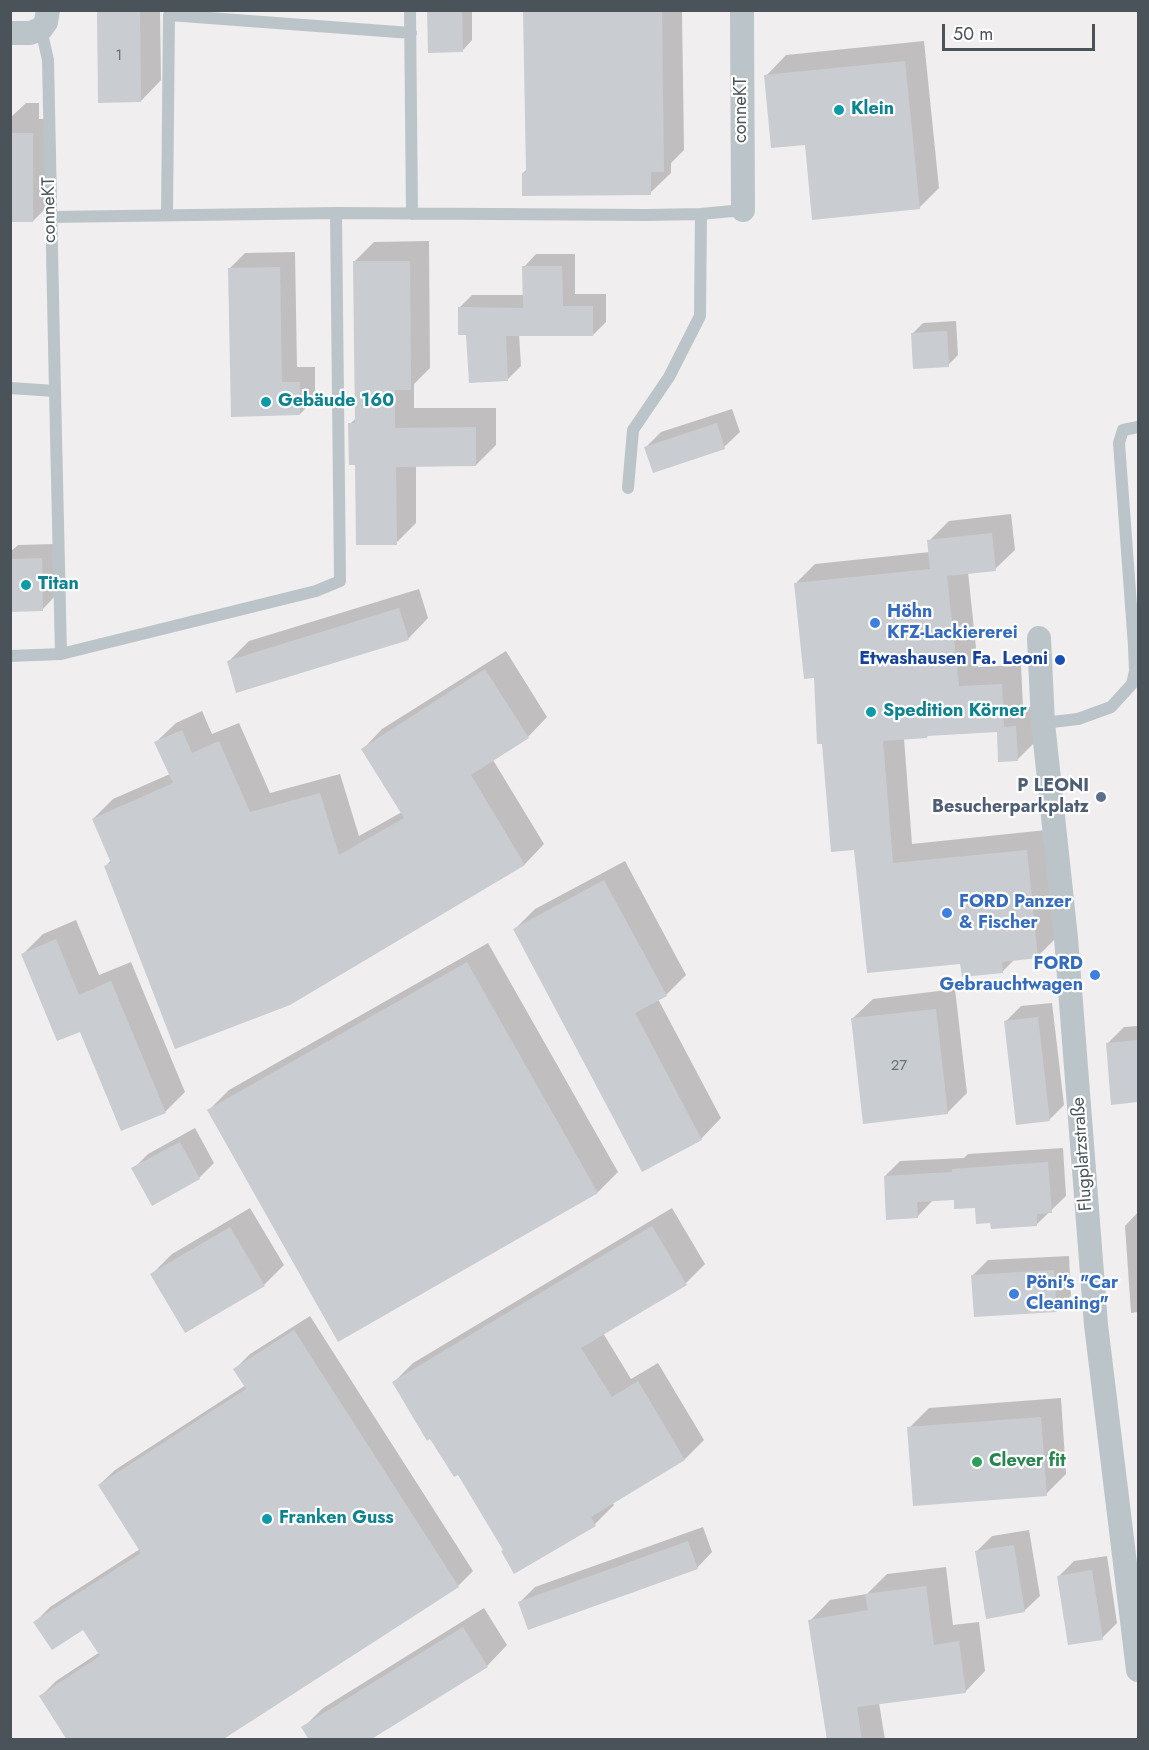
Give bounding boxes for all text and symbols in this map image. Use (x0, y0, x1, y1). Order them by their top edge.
scale bar (945, 12, 1098, 50)
text: 50 m (953, 21, 993, 47)
house number: 1 (116, 47, 122, 65)
street label: conneKT (731, 77, 753, 143)
place label: Klein (851, 99, 894, 121)
marker: Klein (832, 103, 846, 117)
street label: conneKT (39, 177, 61, 243)
place label: Gebäude 160 (278, 391, 394, 413)
marker: Gebäude 160 (259, 395, 273, 409)
place label: Titan (38, 574, 79, 596)
marker: Titan (19, 578, 33, 592)
place label: Höhn KFZ-Lackiererei (887, 602, 1018, 644)
marker: Höhn KFZ-Lackiererei (868, 616, 882, 630)
place label: Etwashausen Fa. Leoni (859, 649, 1048, 671)
marker: Etwashausen Fa. Leoni (1053, 653, 1067, 667)
place label: Spedition Körner (883, 701, 1027, 723)
marker: Spedition Körner (864, 705, 878, 719)
place label: P LEONI Besucherparkplatz (932, 776, 1089, 818)
marker: P LEONI Besucherparkplatz (1094, 790, 1108, 804)
place label: FORD Panzer & Fischer (959, 892, 1072, 934)
marker: FORD Panzer & Fischer (940, 906, 954, 920)
place label: FORD Gebrauchtwagen (940, 954, 1083, 996)
marker: FORD Gebrauchtwagen (1088, 968, 1102, 982)
house number: 27 (891, 1057, 907, 1075)
street label: Flugplatzstraße (1068, 1096, 1098, 1212)
place label: Pöni's "Car Cleaning" (1026, 1273, 1118, 1316)
marker: Pöni's "Car Cleaning" (1007, 1287, 1021, 1301)
place label: Clever fit (989, 1451, 1066, 1473)
marker: Clever fit (970, 1455, 984, 1469)
place label: Franken Guss (279, 1508, 394, 1530)
marker: Franken Guss (260, 1512, 274, 1526)

